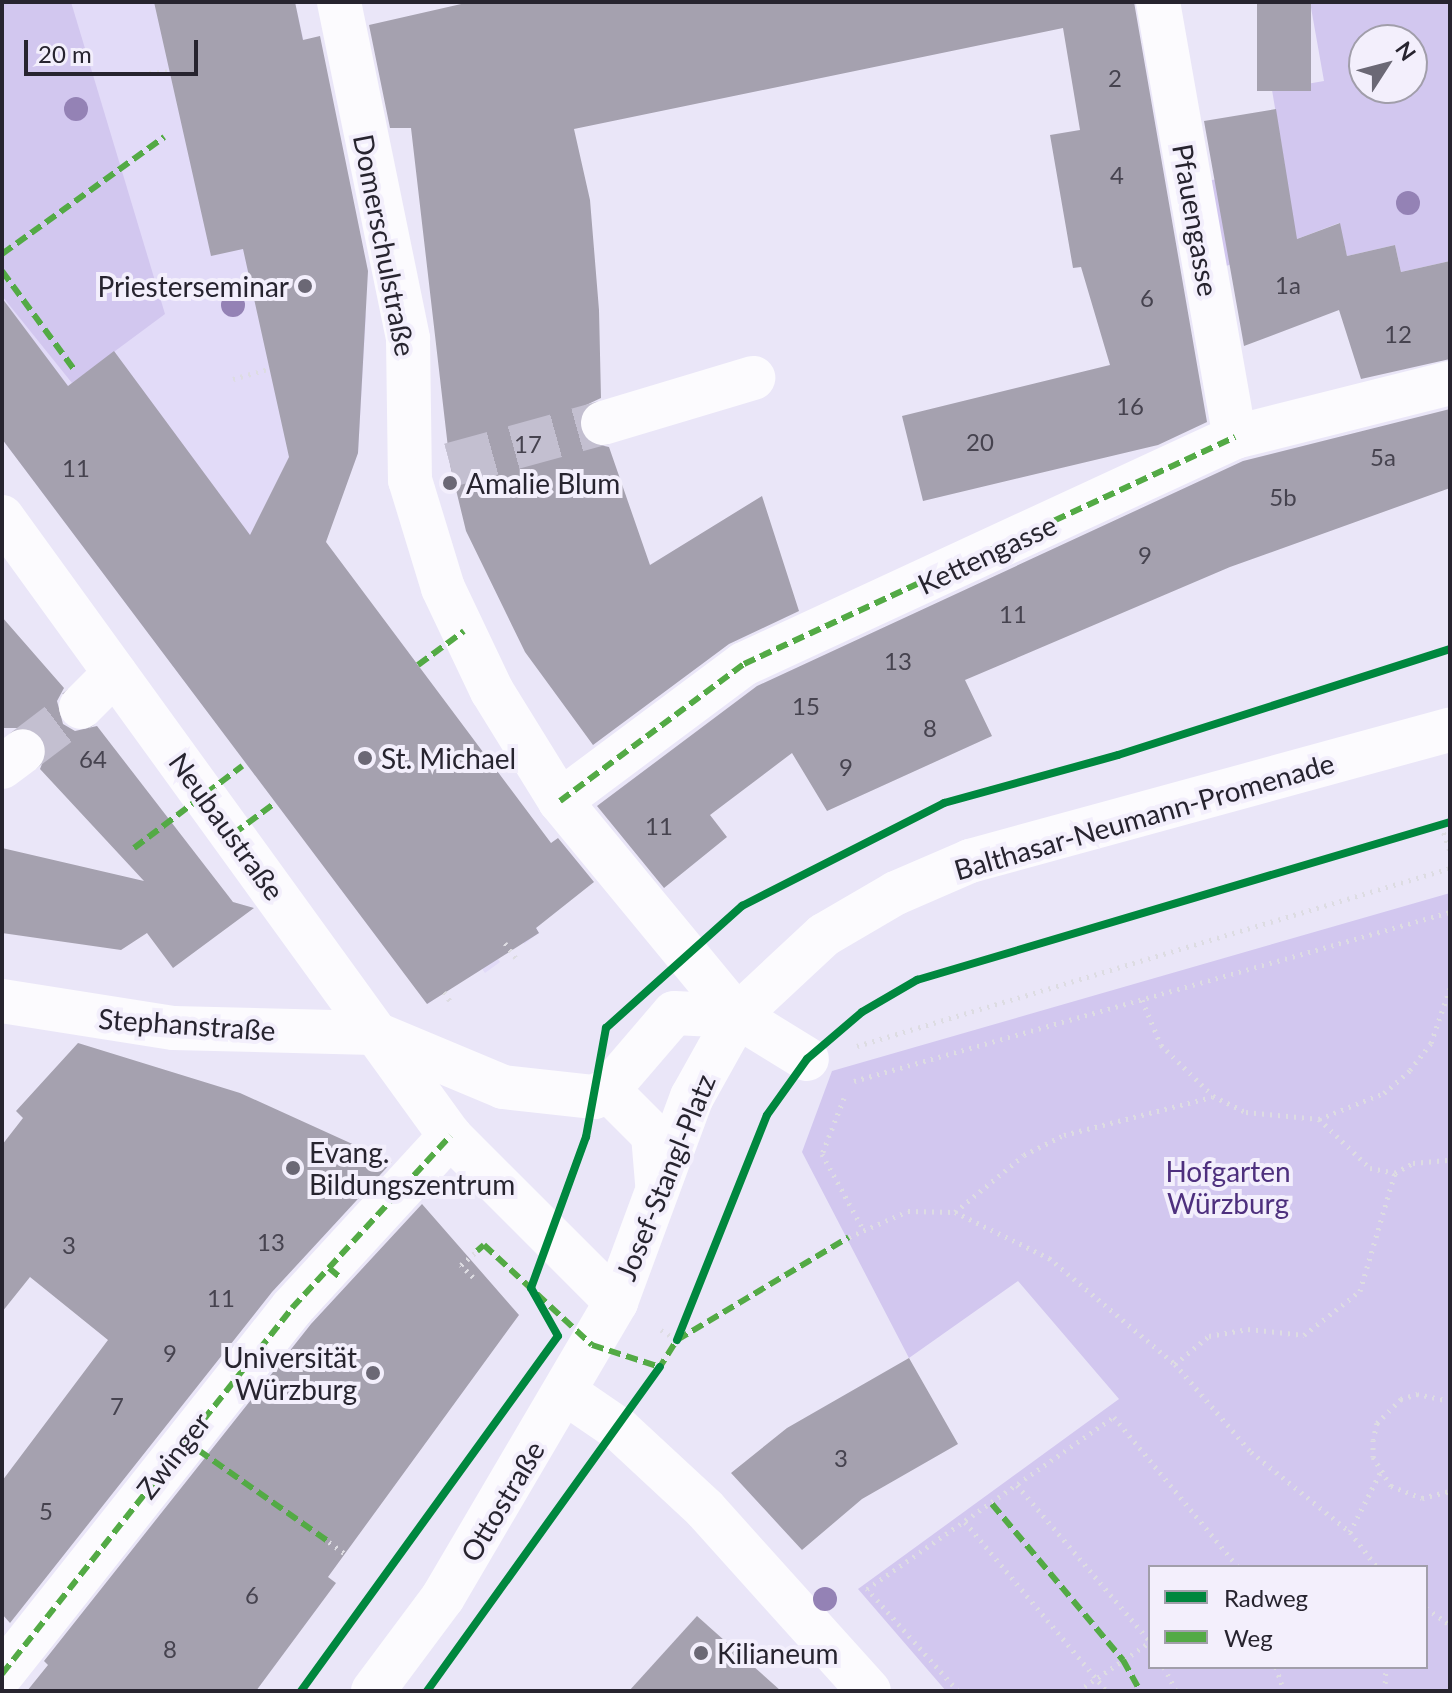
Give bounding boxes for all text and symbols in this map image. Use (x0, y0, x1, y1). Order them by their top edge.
scale bar (28, 24, 202, 74)
north arrow (1348, 24, 1428, 104)
text: N (1390, 36, 1422, 66)
text: 20 m (38, 39, 92, 68)
house number: 2 (1108, 64, 1122, 92)
street label: Domerschulstraße (347, 131, 423, 359)
street label: Pfauengasse (1166, 141, 1226, 299)
house number: 4 (1110, 161, 1124, 189)
place label: Priesterseminar (97, 269, 289, 303)
house number: 1a (1275, 271, 1301, 299)
marker: Priesterseminar (296, 277, 314, 295)
house number: 6 (1140, 284, 1154, 312)
house number: 12 (1384, 320, 1412, 348)
house number: 16 (1116, 392, 1144, 420)
house number: 20 (966, 428, 994, 456)
house number: 17 (514, 430, 542, 458)
house number: 5a (1370, 443, 1396, 471)
house number: 11 (62, 454, 90, 482)
place label: Amalie Blum (466, 466, 620, 500)
marker: Amalie Blum (441, 474, 459, 492)
house number: 5b (1269, 483, 1297, 511)
street label: Kettengasse (912, 507, 1062, 601)
house number: 9 (1138, 541, 1152, 569)
house number: 11 (999, 600, 1027, 628)
house number: 13 (884, 647, 912, 675)
house number: 15 (792, 692, 820, 720)
house number: 8 (923, 714, 937, 742)
place label: St. Michael (381, 741, 516, 775)
house number: 64 (79, 745, 107, 773)
street label: Neubaustraße (162, 746, 292, 906)
street label: Balthasar-Neumann-Promenade (950, 746, 1338, 886)
marker: St. Michael (356, 749, 374, 767)
house number: 9 (839, 753, 853, 781)
house number: 11 (645, 812, 673, 840)
street label: Stephanstraße (97, 1001, 277, 1047)
street label: Josef-Stangl-Platz (608, 1069, 722, 1285)
place label: Evang. Bildungszentrum (309, 1135, 515, 1201)
park label: Hofgarten Würzburg (1165, 1154, 1291, 1220)
marker: Evang. Bildungszentrum (284, 1159, 302, 1177)
house number: 13 (257, 1228, 285, 1256)
house number: 3 (62, 1231, 76, 1259)
house number: 11 (207, 1284, 235, 1312)
house number: 9 (163, 1339, 177, 1367)
place label: Universität Würzburg (223, 1340, 357, 1406)
marker: Universität Würzburg (364, 1364, 382, 1382)
house number: 7 (110, 1392, 124, 1420)
street label: Zwinger (129, 1405, 217, 1505)
street label: Ottostraße (453, 1435, 551, 1567)
house number: 3 (834, 1444, 848, 1472)
house number: 5 (39, 1497, 53, 1525)
legend (1148, 1565, 1428, 1669)
house number: 6 (245, 1581, 259, 1609)
text: Radweg (1224, 1583, 1308, 1612)
text: Weg (1224, 1623, 1273, 1652)
house number: 8 (163, 1635, 177, 1663)
place label: Kilianeum (717, 1636, 839, 1670)
marker: Kilianeum (692, 1644, 710, 1662)

